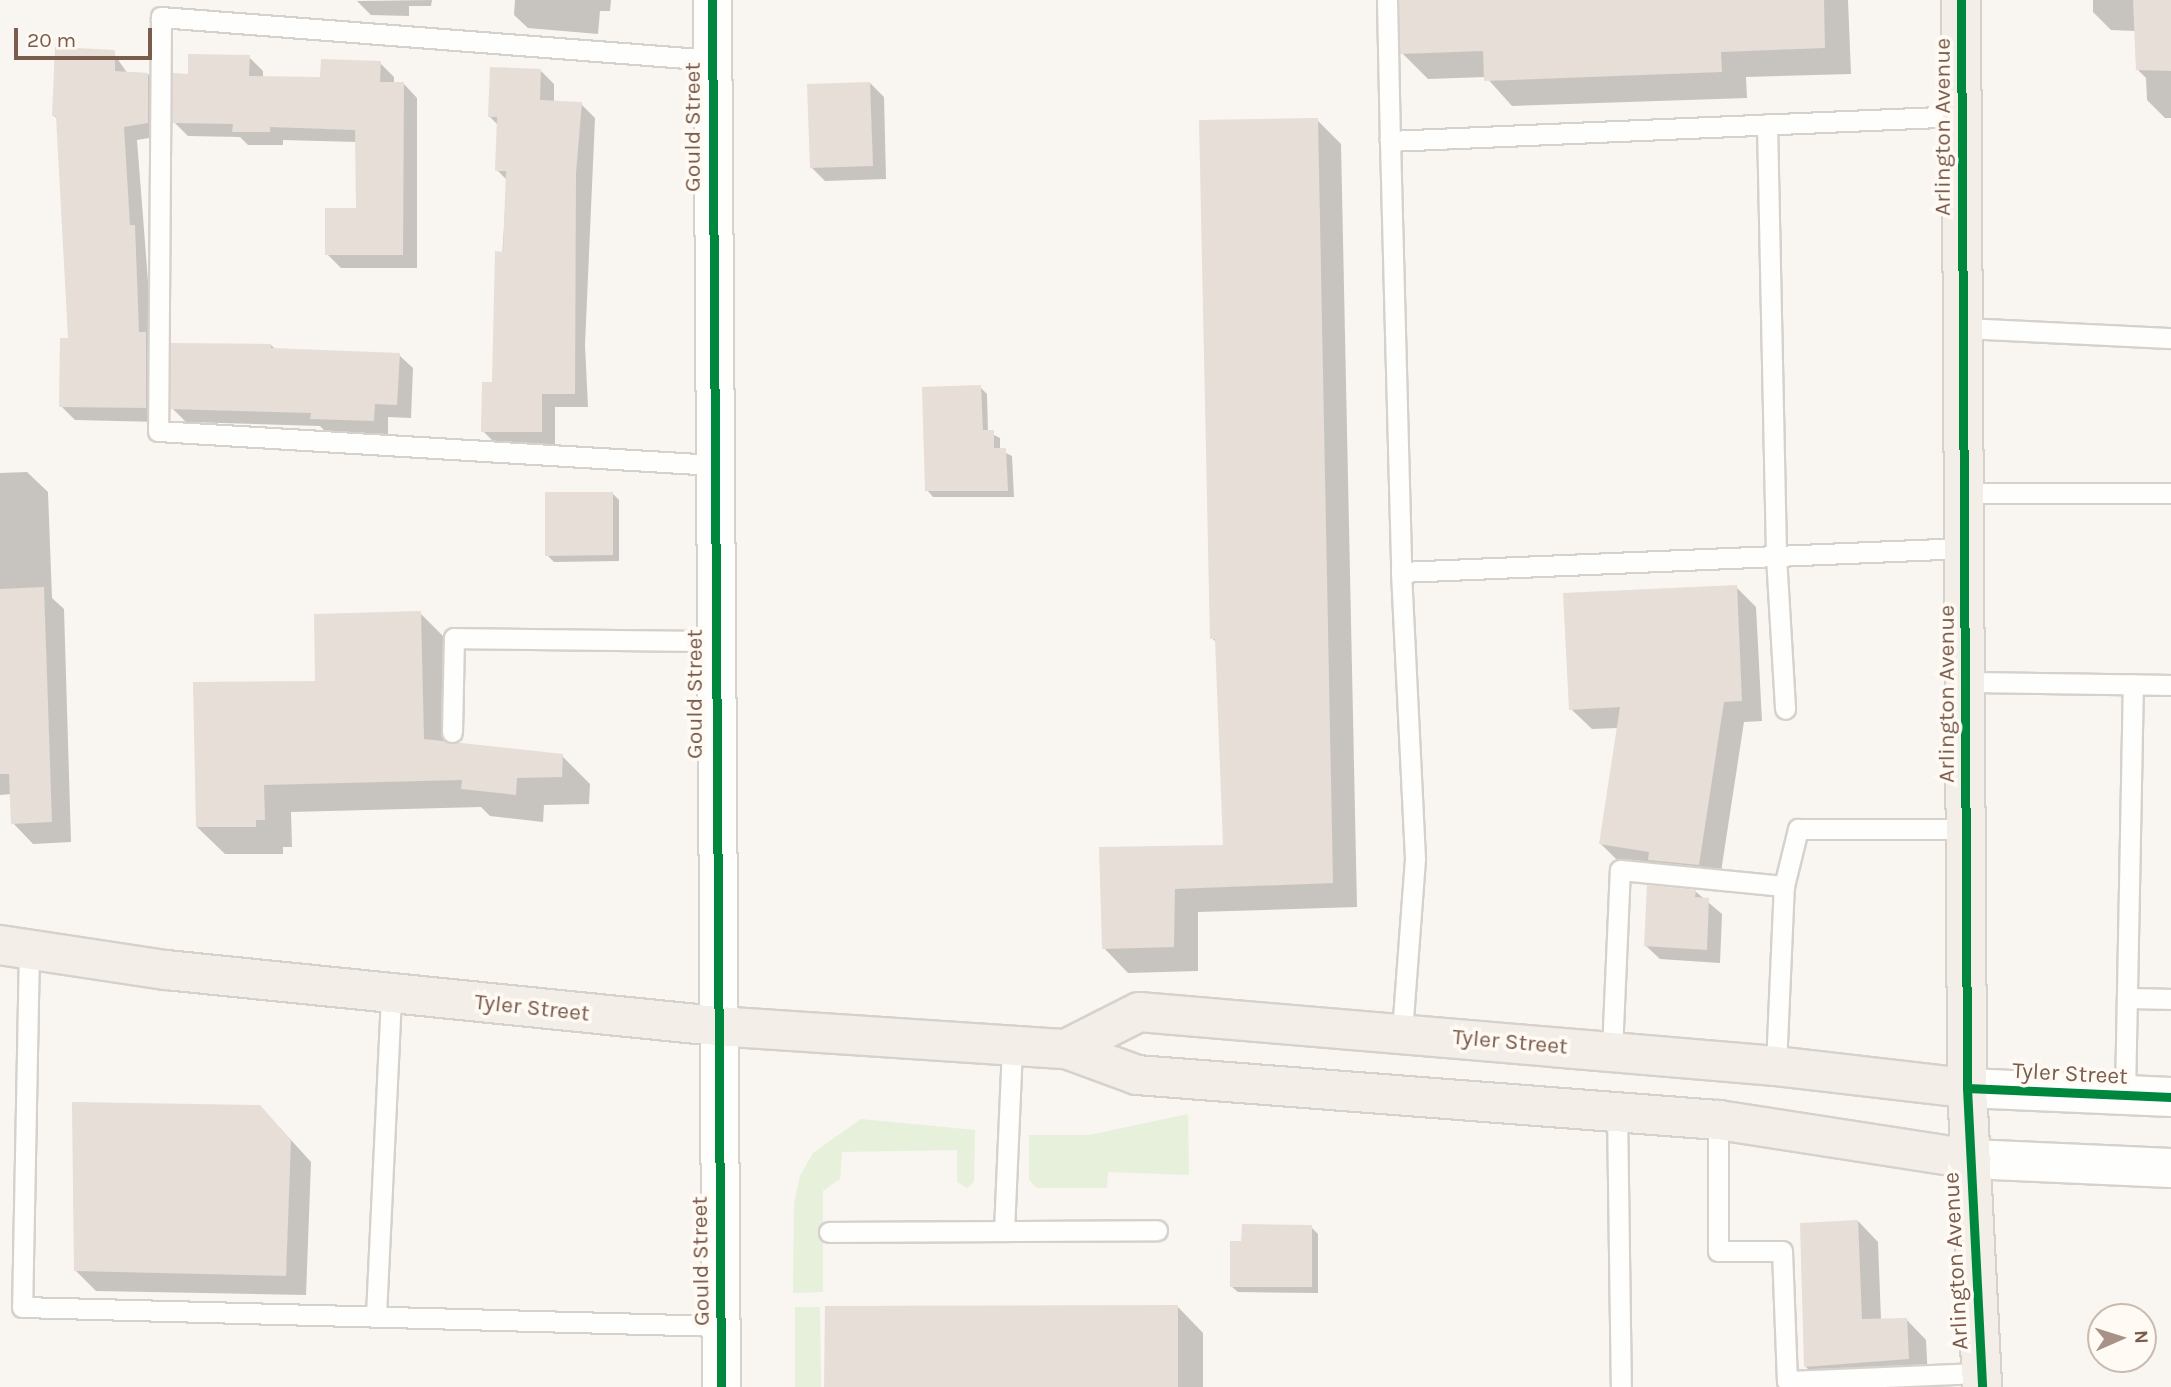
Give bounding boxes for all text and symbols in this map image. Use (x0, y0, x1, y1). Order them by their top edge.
scale bar (18, 14, 156, 58)
text: 20 m (27, 28, 76, 52)
street label: Arlington Avenue (1929, 38, 1957, 216)
street label: Gould Street (679, 62, 707, 192)
street label: Arlington Avenue (1933, 605, 1961, 783)
street label: Gould Street (681, 629, 709, 759)
street label: Tyler Street (473, 988, 591, 1028)
street label: Tyler Street (1451, 1023, 1569, 1061)
street label: Tyler Street (2012, 1057, 2128, 1091)
street label: Arlington Avenue (1938, 1171, 1974, 1351)
street label: Gould Street (686, 1196, 716, 1326)
north arrow (2087, 1303, 2157, 1373)
text: N (2130, 1330, 2152, 1344)

